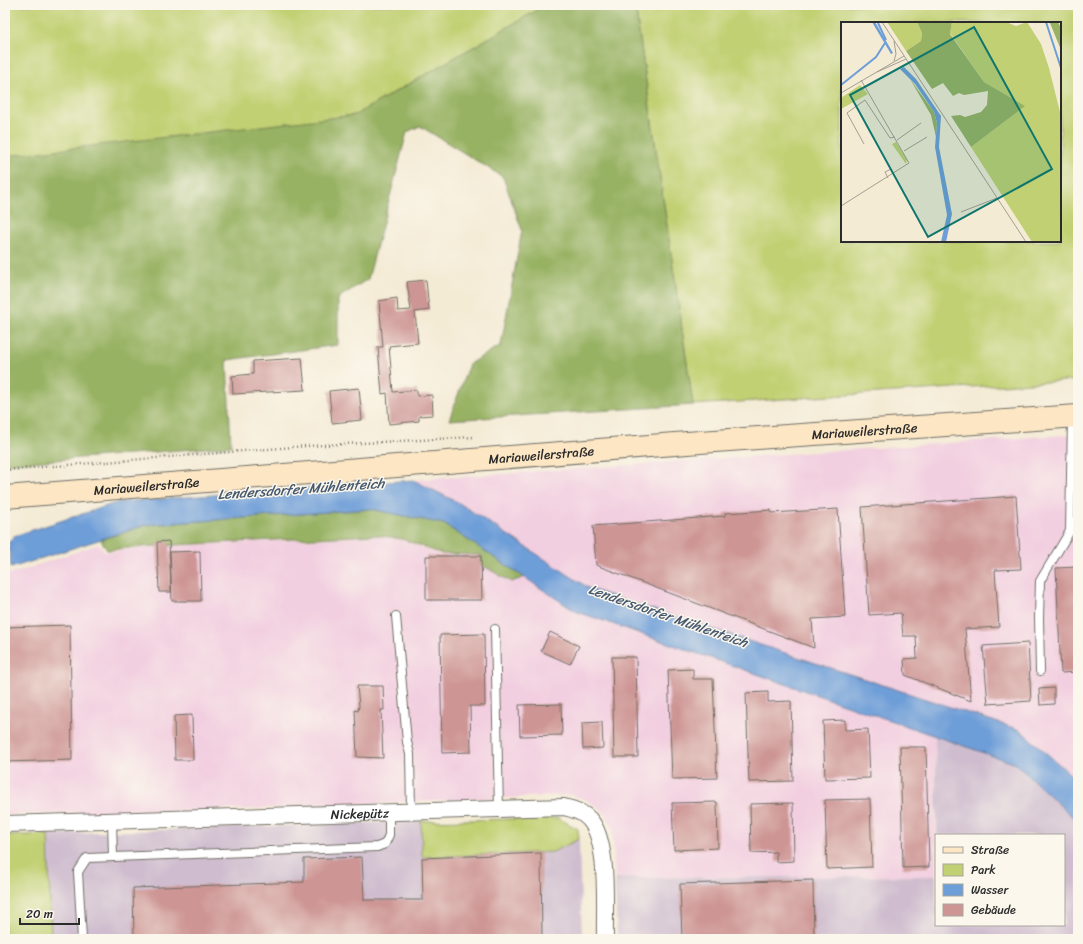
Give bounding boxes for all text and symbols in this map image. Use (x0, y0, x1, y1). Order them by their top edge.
inset map (841, 22, 1061, 242)
street label: Mariaweilerstraße (811, 416, 918, 446)
street label: Mariaweilerstraße (488, 439, 595, 470)
street label: Mariaweilerstraße (93, 470, 201, 501)
water label: Lendersdorfer Mühlenteich (217, 471, 387, 507)
water label: Lendersdorfer Mühlenteich (585, 577, 753, 656)
street label: Nickepütz (330, 801, 390, 826)
legend (935, 834, 1065, 926)
text: Straße (971, 839, 1009, 861)
text: Park (971, 859, 996, 881)
text: Wasser (971, 879, 1009, 901)
text: Gebäude (971, 899, 1016, 921)
scale bar (20, 900, 79, 926)
text: 20 m (26, 903, 53, 925)

